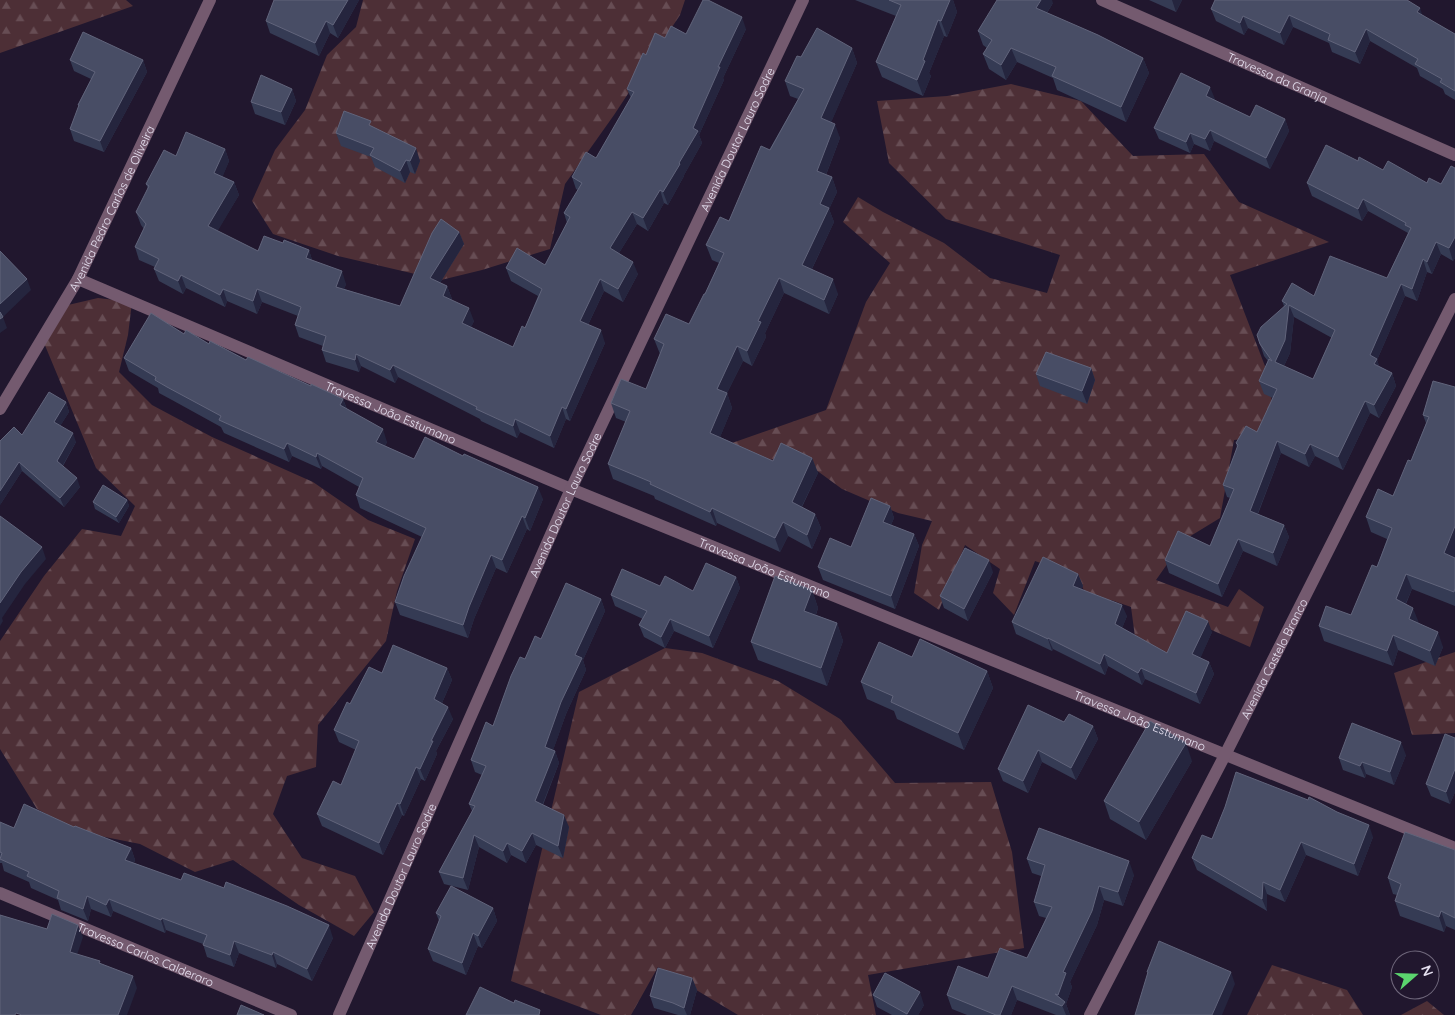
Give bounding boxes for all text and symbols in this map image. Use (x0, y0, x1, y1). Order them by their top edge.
street label: Travessa da Granja (1225, 48, 1331, 106)
street label: Avenida Doutor Lauro Sodre (696, 65, 778, 214)
street label: Avenida Pedro Carlos de Oliveira (65, 123, 157, 294)
street label: Travessa João Estumano (323, 378, 459, 447)
street label: Avenida Doutor Lauro Sodre (526, 430, 604, 580)
street label: Travessa João Estumano (697, 534, 833, 601)
street label: Avenida Castelo Branco (1237, 596, 1310, 721)
street label: Travessa João Estumano (1072, 687, 1208, 754)
street label: Avenida Doutor Lauro Sodre (362, 801, 439, 951)
street label: Travessa Carlos Calderaro (75, 919, 216, 989)
north arrow (1390, 950, 1440, 1000)
text: N (1417, 963, 1437, 978)

